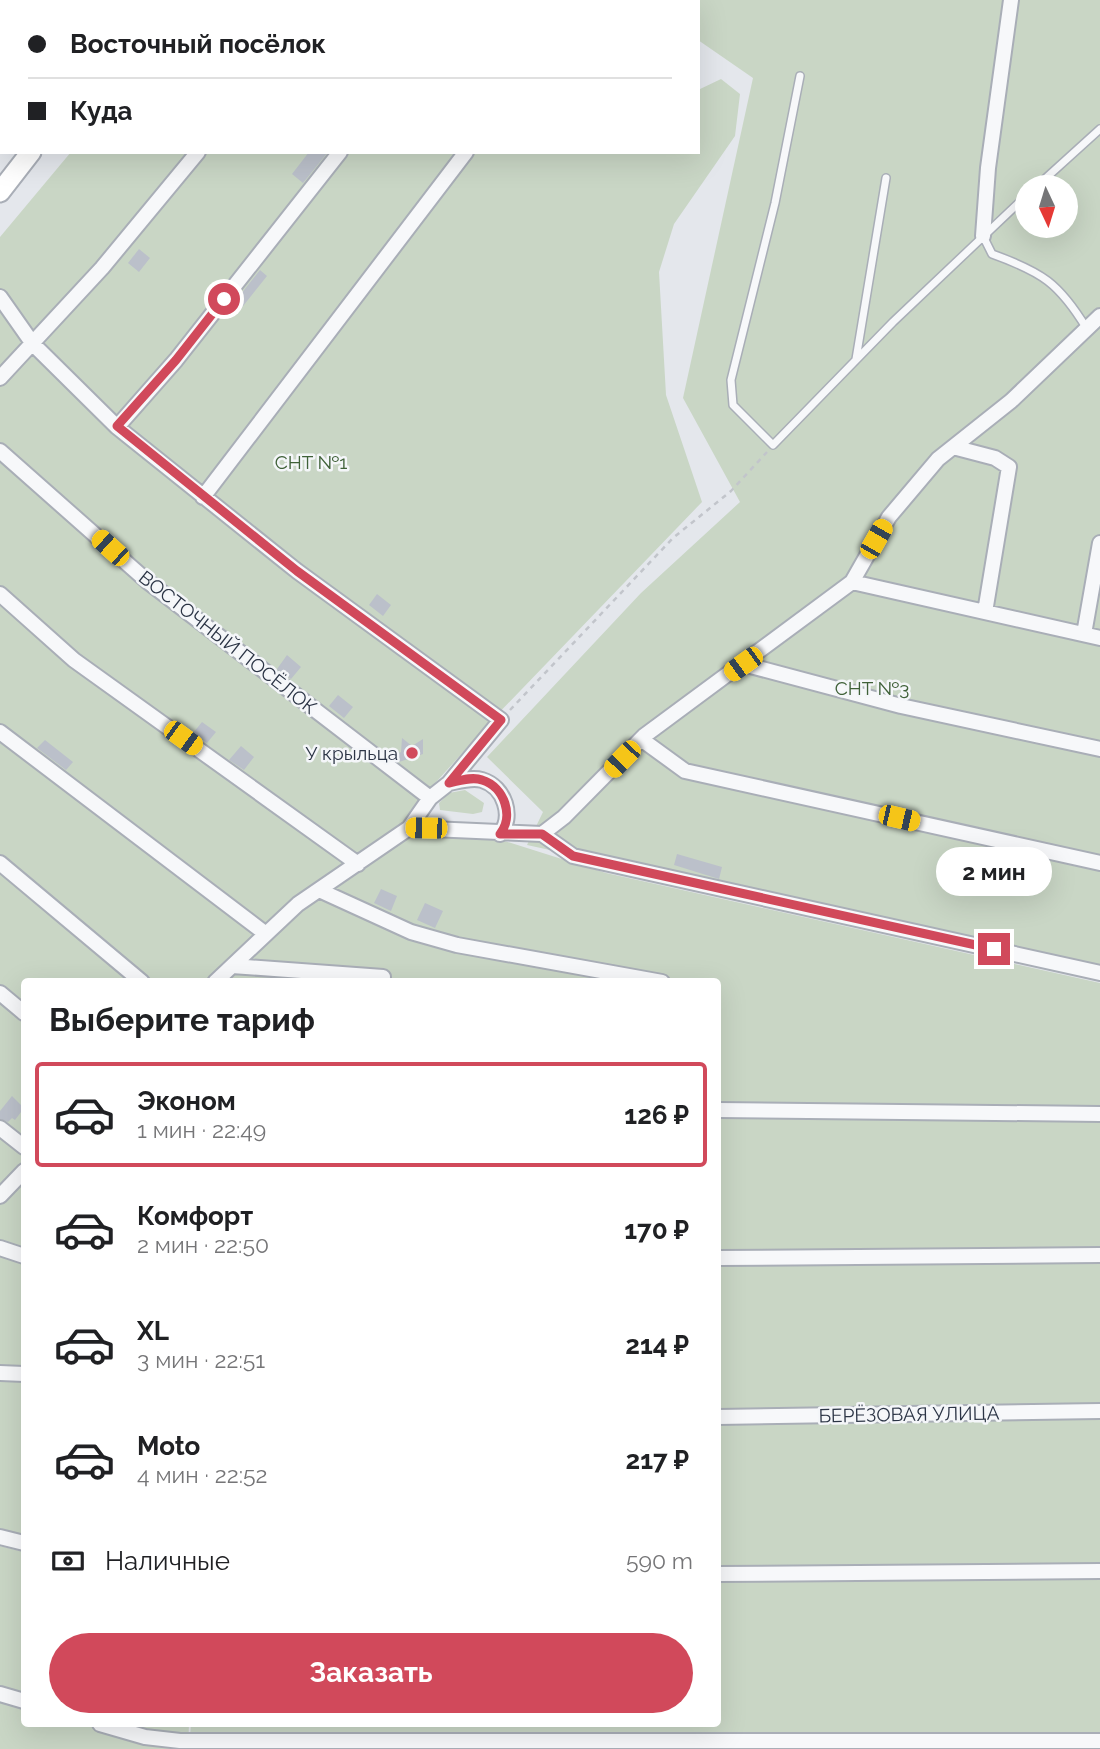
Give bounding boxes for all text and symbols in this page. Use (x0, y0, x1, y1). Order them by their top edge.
text: Восточный посёлок (70, 29, 326, 59)
text: Куда (70, 96, 133, 126)
north arrow (1015, 175, 1078, 238)
map controls (1015, 175, 1078, 238)
route start (208, 283, 240, 315)
park label: СНТ №1 (275, 451, 347, 473)
car (857, 516, 896, 562)
car (88, 526, 133, 570)
street label: ВОСТОЧНЫЙ ПОСЁЛОК (135, 566, 321, 718)
car (720, 643, 767, 685)
park label: СНТ №3 (835, 677, 909, 699)
car (160, 717, 207, 759)
car (600, 737, 645, 781)
place label: У крыльца (306, 742, 398, 764)
marker: У крыльца (404, 745, 420, 761)
car (877, 803, 922, 833)
car (405, 817, 448, 839)
callout: 2 мин (936, 848, 1052, 897)
text: 2 мин (962, 858, 1026, 885)
route end (978, 933, 1010, 965)
text: Выберите тариф (49, 1001, 315, 1038)
icon: car (53, 1083, 116, 1146)
text: Эконом (137, 1086, 236, 1116)
text: 126 ₽ (624, 1100, 689, 1130)
text: 1 мин · 22:49 (137, 1116, 266, 1143)
icon: car (53, 1198, 116, 1261)
text: Комфорт (137, 1201, 253, 1231)
text: 170 ₽ (624, 1215, 689, 1245)
text: 2 мин · 22:50 (137, 1231, 269, 1258)
icon: car (53, 1313, 116, 1376)
text: XL (137, 1316, 169, 1346)
text: 214 ₽ (625, 1330, 689, 1360)
text: 3 мин · 22:51 (137, 1346, 265, 1373)
street label: БЕРЁЗОВАЯ УЛИЦА (818, 1401, 1000, 1427)
icon: car (53, 1428, 116, 1491)
text: Moto (137, 1431, 200, 1461)
text: 217 ₽ (626, 1445, 689, 1475)
text: 4 мин · 22:52 (137, 1461, 268, 1488)
icon: cash (49, 1542, 87, 1580)
text: Наличные (105, 1546, 230, 1576)
text: 590 m (626, 1547, 693, 1574)
button: Заказать (49, 1633, 693, 1713)

